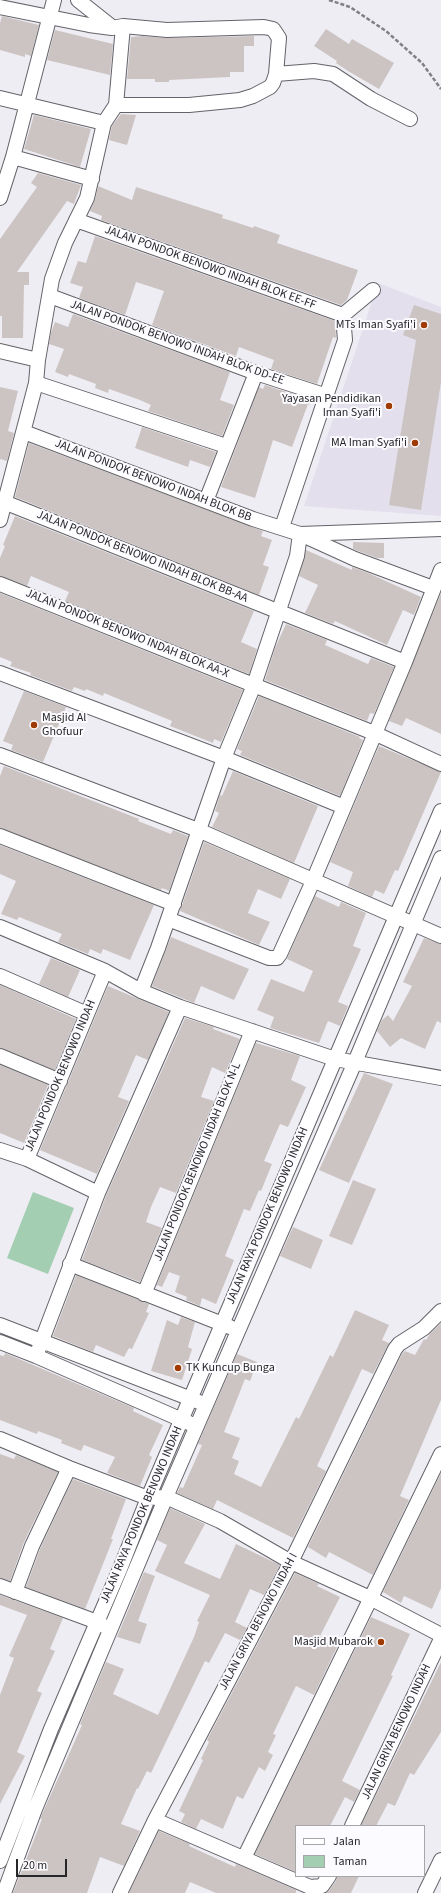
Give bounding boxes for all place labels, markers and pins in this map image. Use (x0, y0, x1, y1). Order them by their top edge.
place label: MTs Iman Syafi'i (336, 318, 416, 332)
marker: MTs Iman Syafi'i (419, 320, 429, 330)
place label: Yayasan Pendidikan Iman Syafi'i (282, 392, 381, 420)
marker: Yayasan Pendidikan Iman Syafi'i (384, 401, 394, 411)
place label: MA Iman Syafi'i (331, 436, 407, 450)
marker: MA Iman Syafi'i (410, 438, 420, 448)
place label: Masjid Al Ghofuur (42, 711, 86, 739)
marker: Masjid Al Ghofuur (29, 720, 39, 730)
place label: TK Kuncup Bunga (186, 1361, 275, 1375)
marker: TK Kuncup Bunga (173, 1363, 183, 1373)
place label: Masjid Mubarok (294, 1635, 373, 1649)
marker: Masjid Mubarok (376, 1637, 386, 1647)

